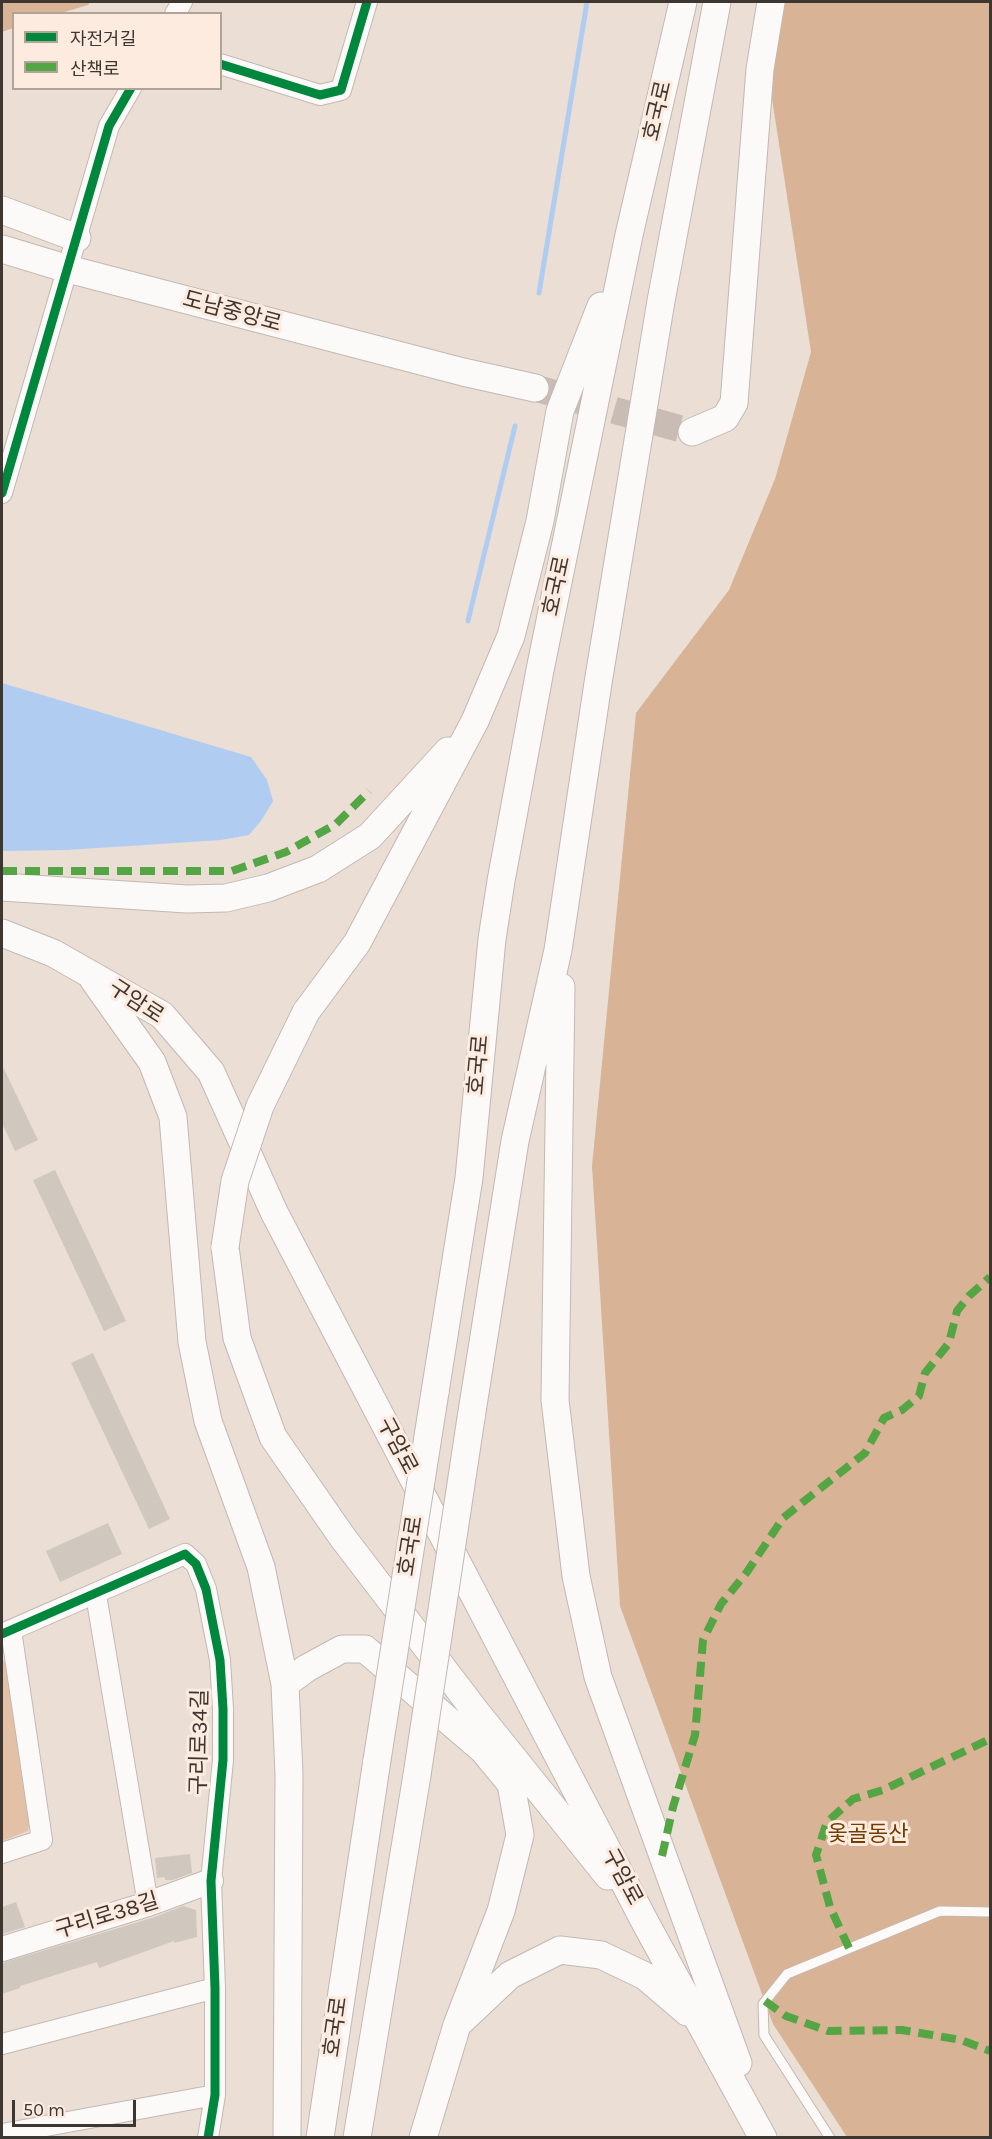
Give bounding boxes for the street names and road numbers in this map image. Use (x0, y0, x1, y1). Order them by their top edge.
street label: 호국로 (638, 78, 678, 144)
street label: 도남중앙로 (180, 286, 284, 338)
street label: 호국로 (538, 554, 576, 618)
street label: 구암로 (103, 974, 169, 1030)
street label: 호국로 (463, 1034, 495, 1096)
street label: 구암로 (371, 1413, 423, 1479)
street label: 호국로 (393, 1514, 429, 1578)
street label: 구리로34길 (186, 1689, 214, 1795)
street label: 구암로 (596, 1844, 648, 1910)
street label: 구리로38길 (52, 1888, 162, 1944)
street label: 호국로 (319, 1995, 353, 2059)

